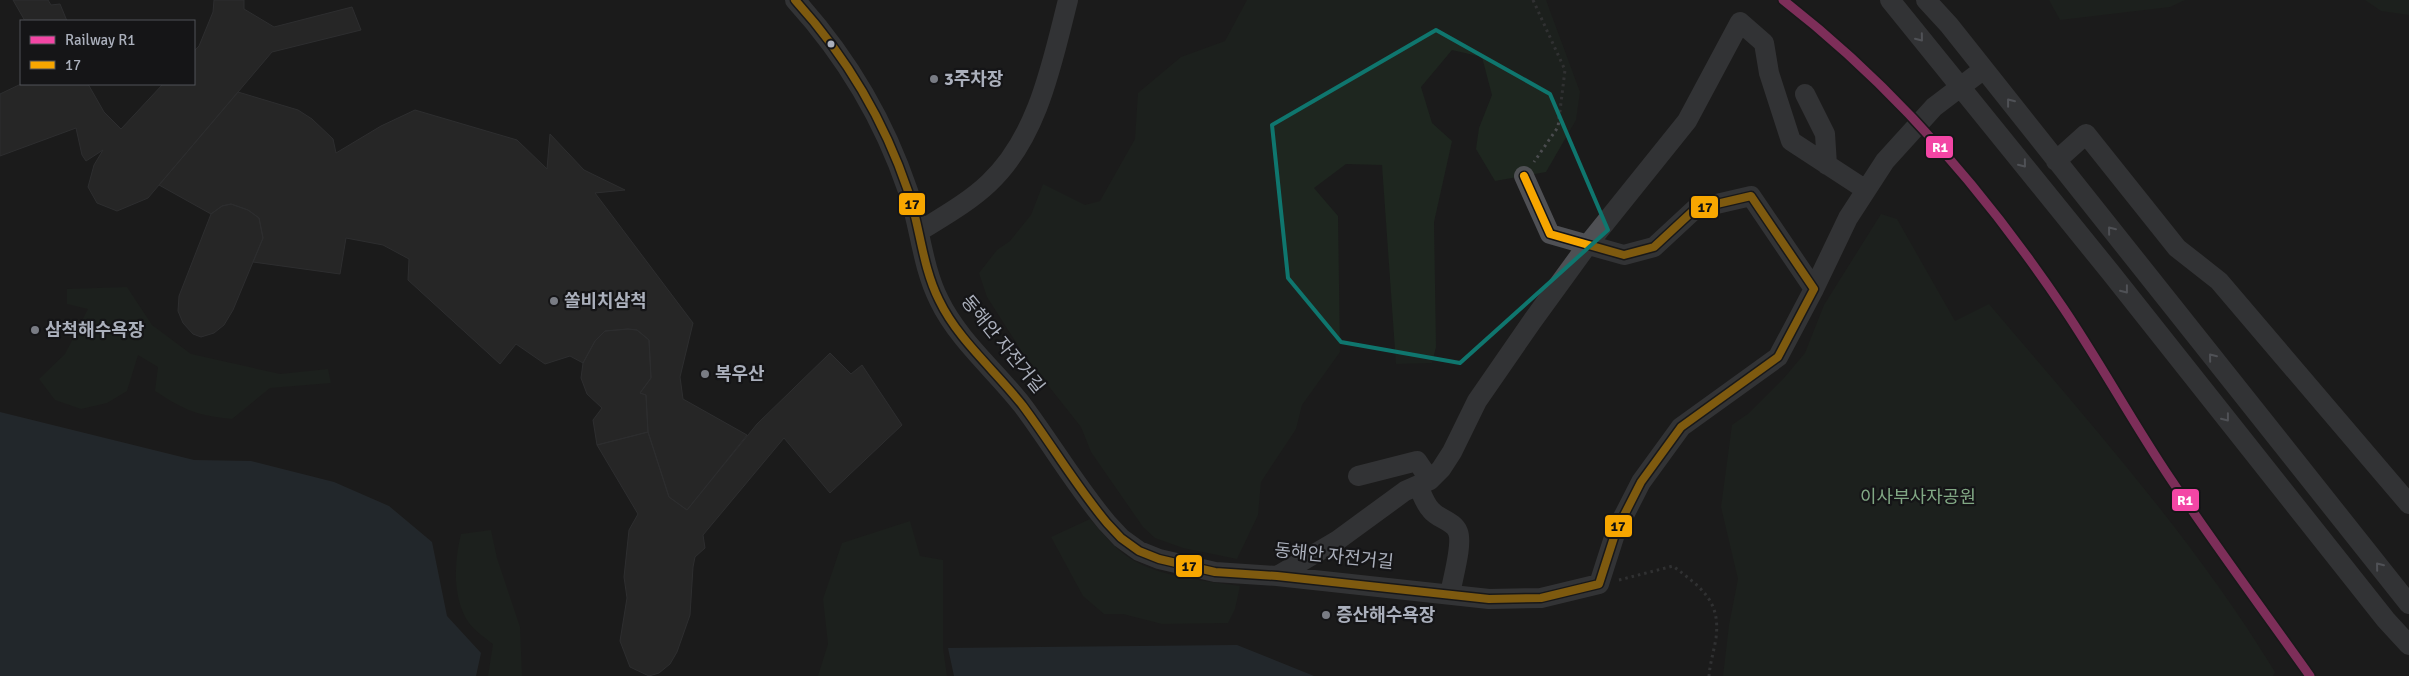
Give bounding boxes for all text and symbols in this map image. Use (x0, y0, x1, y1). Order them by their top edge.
legend (20, 20, 195, 85)
text: Railway R1 (65, 31, 135, 49)
one-way arrow (1915, 32, 1923, 41)
unlabelled marker (826, 39, 836, 49)
text: 17 (65, 56, 81, 74)
place label: 3주차장 (944, 68, 1004, 90)
marker: 3주차장 (928, 73, 940, 85)
one-way arrow (2007, 98, 2016, 108)
line badge: R1 (1925, 135, 1954, 159)
text: R1 (1932, 139, 1949, 156)
one-way arrow (2017, 158, 2025, 167)
line badge: 17 (898, 192, 926, 216)
line badge: 17 (1690, 195, 1719, 219)
text: 17 (904, 196, 920, 213)
text: 17 (1697, 199, 1713, 216)
one-way arrow (2108, 227, 2116, 236)
one-way arrow (2119, 284, 2128, 294)
place label: 쏠비치삼척 (564, 290, 647, 312)
street label: 동해안 자전거길 (957, 290, 1049, 398)
marker: 쏠비치삼척 (548, 295, 560, 307)
place label: 삼척해수욕장 (45, 319, 145, 341)
marker: 삼척해수욕장 (29, 324, 41, 336)
one-way arrow (2209, 354, 2217, 363)
place label: 복우산 (715, 363, 765, 385)
marker: 복우산 (699, 368, 711, 380)
one-way arrow (2220, 412, 2228, 421)
park label: 이사부사자공원 (1860, 486, 1976, 508)
line badge: R1 (2171, 488, 2200, 512)
text: R1 (2177, 492, 2194, 509)
line badge: 17 (1604, 514, 1633, 538)
text: 17 (1610, 518, 1626, 535)
street label: 동해안 자전거길 (1273, 539, 1395, 573)
line badge: 17 (1175, 554, 1203, 578)
text: 17 (1181, 558, 1197, 575)
one-way arrow (2376, 563, 2384, 572)
place label: 증산해수욕장 (1336, 604, 1436, 626)
marker: 증산해수욕장 (1320, 609, 1332, 621)

